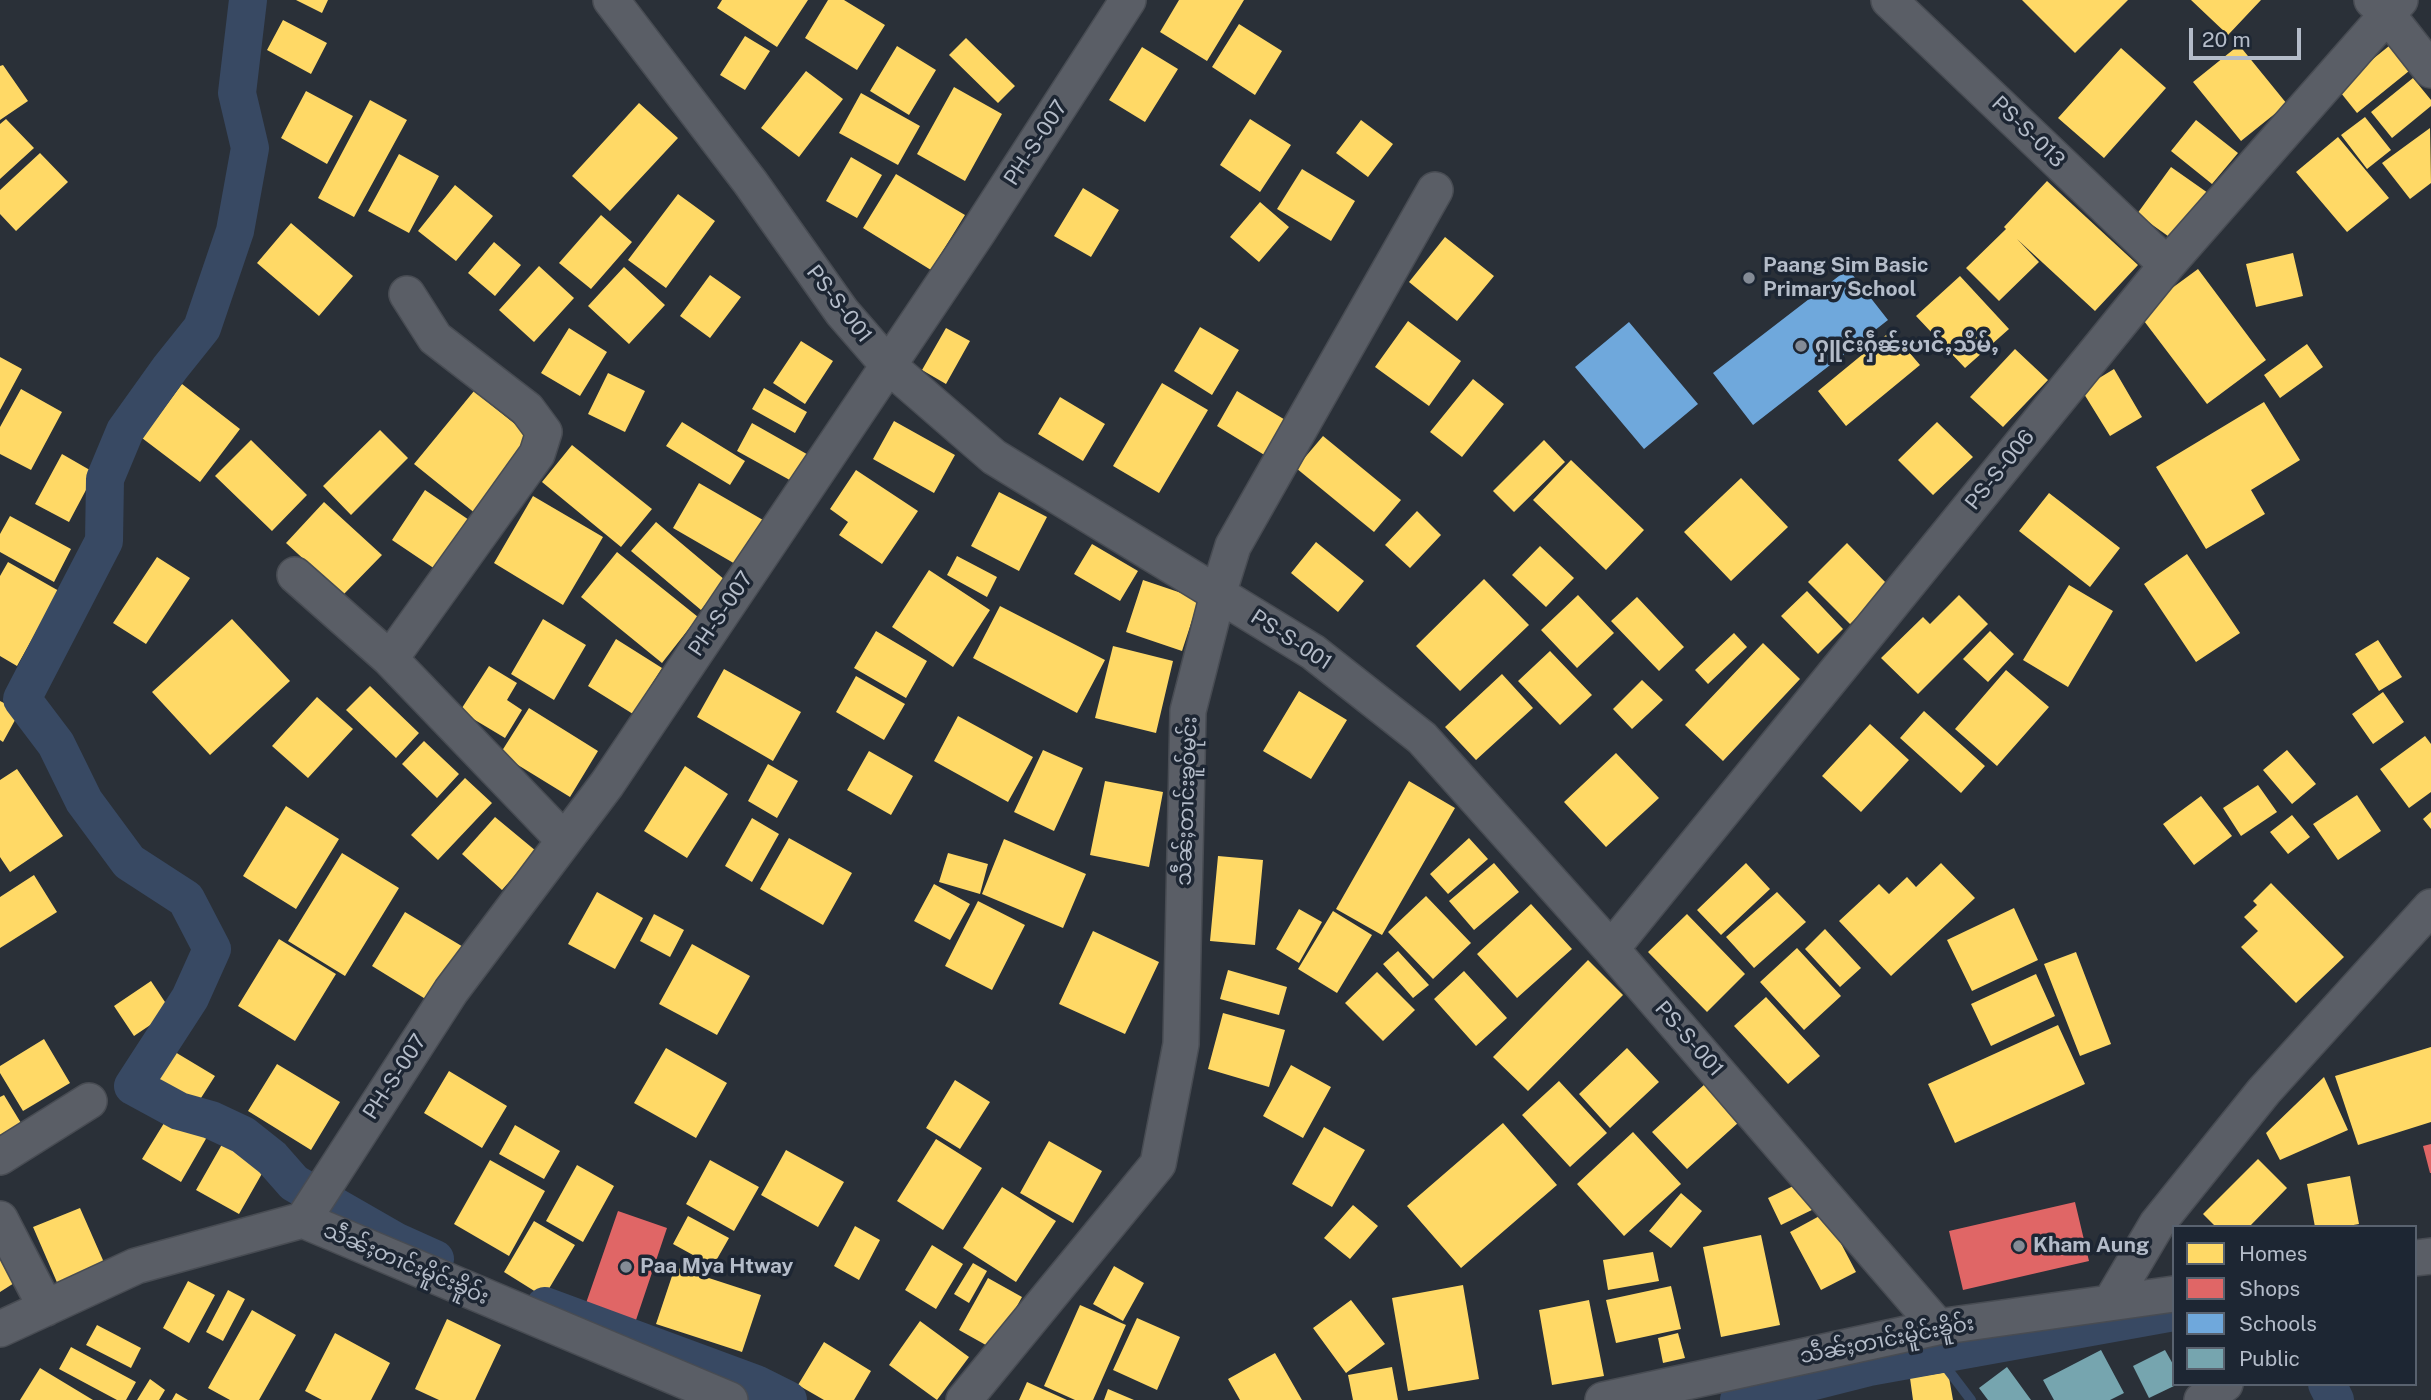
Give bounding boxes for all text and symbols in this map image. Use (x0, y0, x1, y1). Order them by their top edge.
scale bar (2193, 14, 2305, 58)
text: 20 m (2202, 27, 2251, 52)
street label: PS-S-013 (1986, 91, 2070, 173)
street label: PH-S-007 (999, 96, 1073, 190)
place label: Paang Sim Basic Primary School (1763, 253, 1929, 303)
street label: PS-S-001 (801, 260, 877, 348)
marker: Paang Sim Basic Primary School (1741, 270, 1757, 286)
place label: ႁူင်းႁဵꧣ်းပၢင်ႇသိမ်ႇ (1815, 333, 2000, 359)
marker: ႁူင်းႁဵꧣ်းပၢင်ႇသိမ်ႇ (1793, 338, 1809, 354)
street label: PS-S-006 (1960, 425, 2040, 515)
street label: PH-S-007 (683, 567, 759, 661)
street label: PS-S-001 (1246, 605, 1336, 675)
street label: သဵၼ်ႈတၢင်းၶူဝ်မုင်း (1171, 716, 1203, 886)
street label: PS-S-001 (1650, 996, 1728, 1082)
street label: PH-S-007 (358, 1030, 432, 1124)
street label: သဵၼ်ႈတၢင်းမိူင်းၶိူဝ်း (320, 1218, 492, 1310)
legend (2172, 1225, 2417, 1386)
place label: Kham Aung (2033, 1233, 2149, 1259)
marker: Kham Aung (2011, 1238, 2027, 1254)
text: Homes (2239, 1241, 2307, 1266)
place label: Paa Mya Htway (640, 1254, 793, 1280)
marker: Paa Mya Htway (618, 1259, 634, 1275)
text: Shops (2239, 1276, 2300, 1301)
street label: သဵၼ်ႈတၢင်းမိူင်းၶိူဝ်း (1798, 1311, 1976, 1369)
text: Schools (2239, 1311, 2317, 1336)
text: Public (2239, 1346, 2300, 1371)

